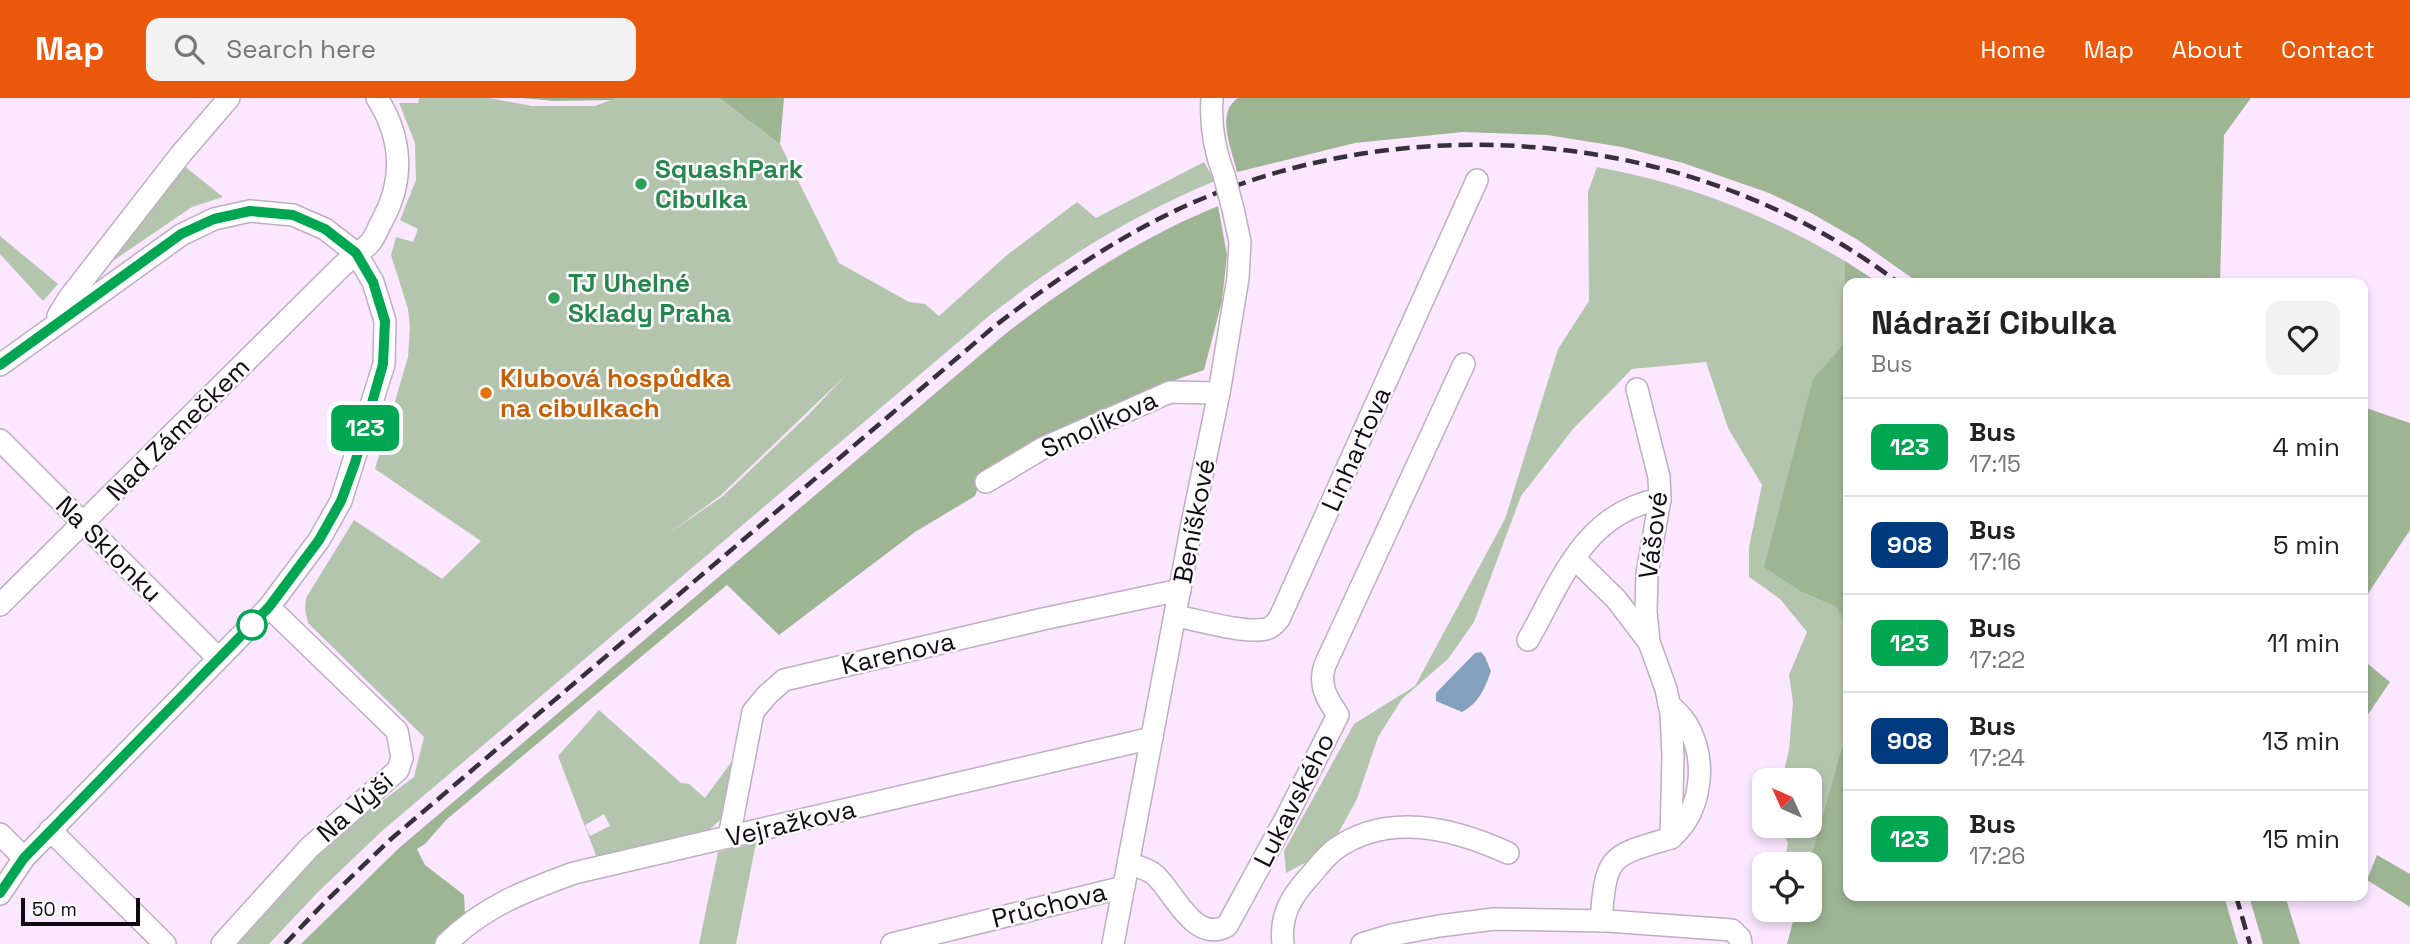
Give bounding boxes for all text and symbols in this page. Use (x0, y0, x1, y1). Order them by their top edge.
search box (146, 18, 636, 81)
text: Map (35, 28, 104, 70)
icon: search (170, 30, 208, 68)
text: Search here (226, 32, 376, 66)
text: Home (1980, 34, 2046, 65)
text: Map (2084, 34, 2134, 65)
text: About (2172, 34, 2243, 65)
text: Contact (2281, 34, 2375, 65)
place label: SquashPark Cibulka (655, 152, 804, 216)
marker: SquashPark Cibulka (633, 176, 649, 192)
place label: TJ Uhelné Sklady Praha (568, 266, 731, 330)
marker: TJ Uhelné Sklady Praha (546, 290, 562, 306)
button: heart (2266, 301, 2340, 375)
text: Nádraží Cibulka (1871, 302, 2116, 344)
text: Bus (1871, 349, 1912, 379)
street label: Nad Zámečkem (99, 350, 257, 508)
place label: Klubová hospůdka na cibulkach (500, 361, 731, 425)
street label: Linhartova (1313, 381, 1399, 517)
street label: Smolíkova (1035, 382, 1163, 466)
marker: Klubová hospůdka na cibulkach (478, 385, 494, 401)
line badge: 123 (325, 405, 405, 451)
text: 123 (345, 412, 385, 443)
text: Bus (1969, 415, 2016, 449)
text: 4 min (2272, 430, 2340, 464)
text: 123 (1890, 431, 1929, 462)
text: 17:15 (1969, 449, 2021, 479)
street label: Beníškové (1165, 456, 1223, 586)
street label: Na Sklonku (49, 489, 169, 609)
street label: Vášové (1631, 489, 1675, 581)
text: Bus (1969, 513, 2016, 547)
text: 5 min (2273, 528, 2340, 562)
text: 908 (1887, 529, 1932, 560)
text: 17:16 (1969, 547, 2021, 577)
unlabelled marker (237, 610, 267, 640)
text: Bus (1969, 611, 2016, 645)
street label: Karenova (838, 623, 958, 683)
text: 11 min (2267, 626, 2340, 660)
text: 123 (1890, 627, 1929, 658)
text: 17:22 (1969, 645, 2025, 675)
text: Bus (1969, 709, 2016, 743)
text: 13 min (2262, 724, 2340, 758)
text: 908 (1887, 725, 1932, 756)
street label: Lukavského (1246, 727, 1342, 873)
text: 17:24 (1969, 743, 2025, 773)
street label: Na Výši (310, 765, 400, 849)
north arrow (1752, 768, 1822, 838)
map controls (1752, 768, 1822, 922)
street label: Vejražkova (723, 792, 859, 854)
text: Bus (1969, 807, 2016, 841)
text: 15 min (2262, 822, 2340, 856)
text: 123 (1890, 823, 1929, 854)
text: 17:26 (1969, 841, 2025, 871)
button: locate (1752, 852, 1822, 922)
street label: Průchova (988, 874, 1110, 936)
scale bar (21, 895, 140, 927)
text: 50 m (32, 897, 77, 922)

